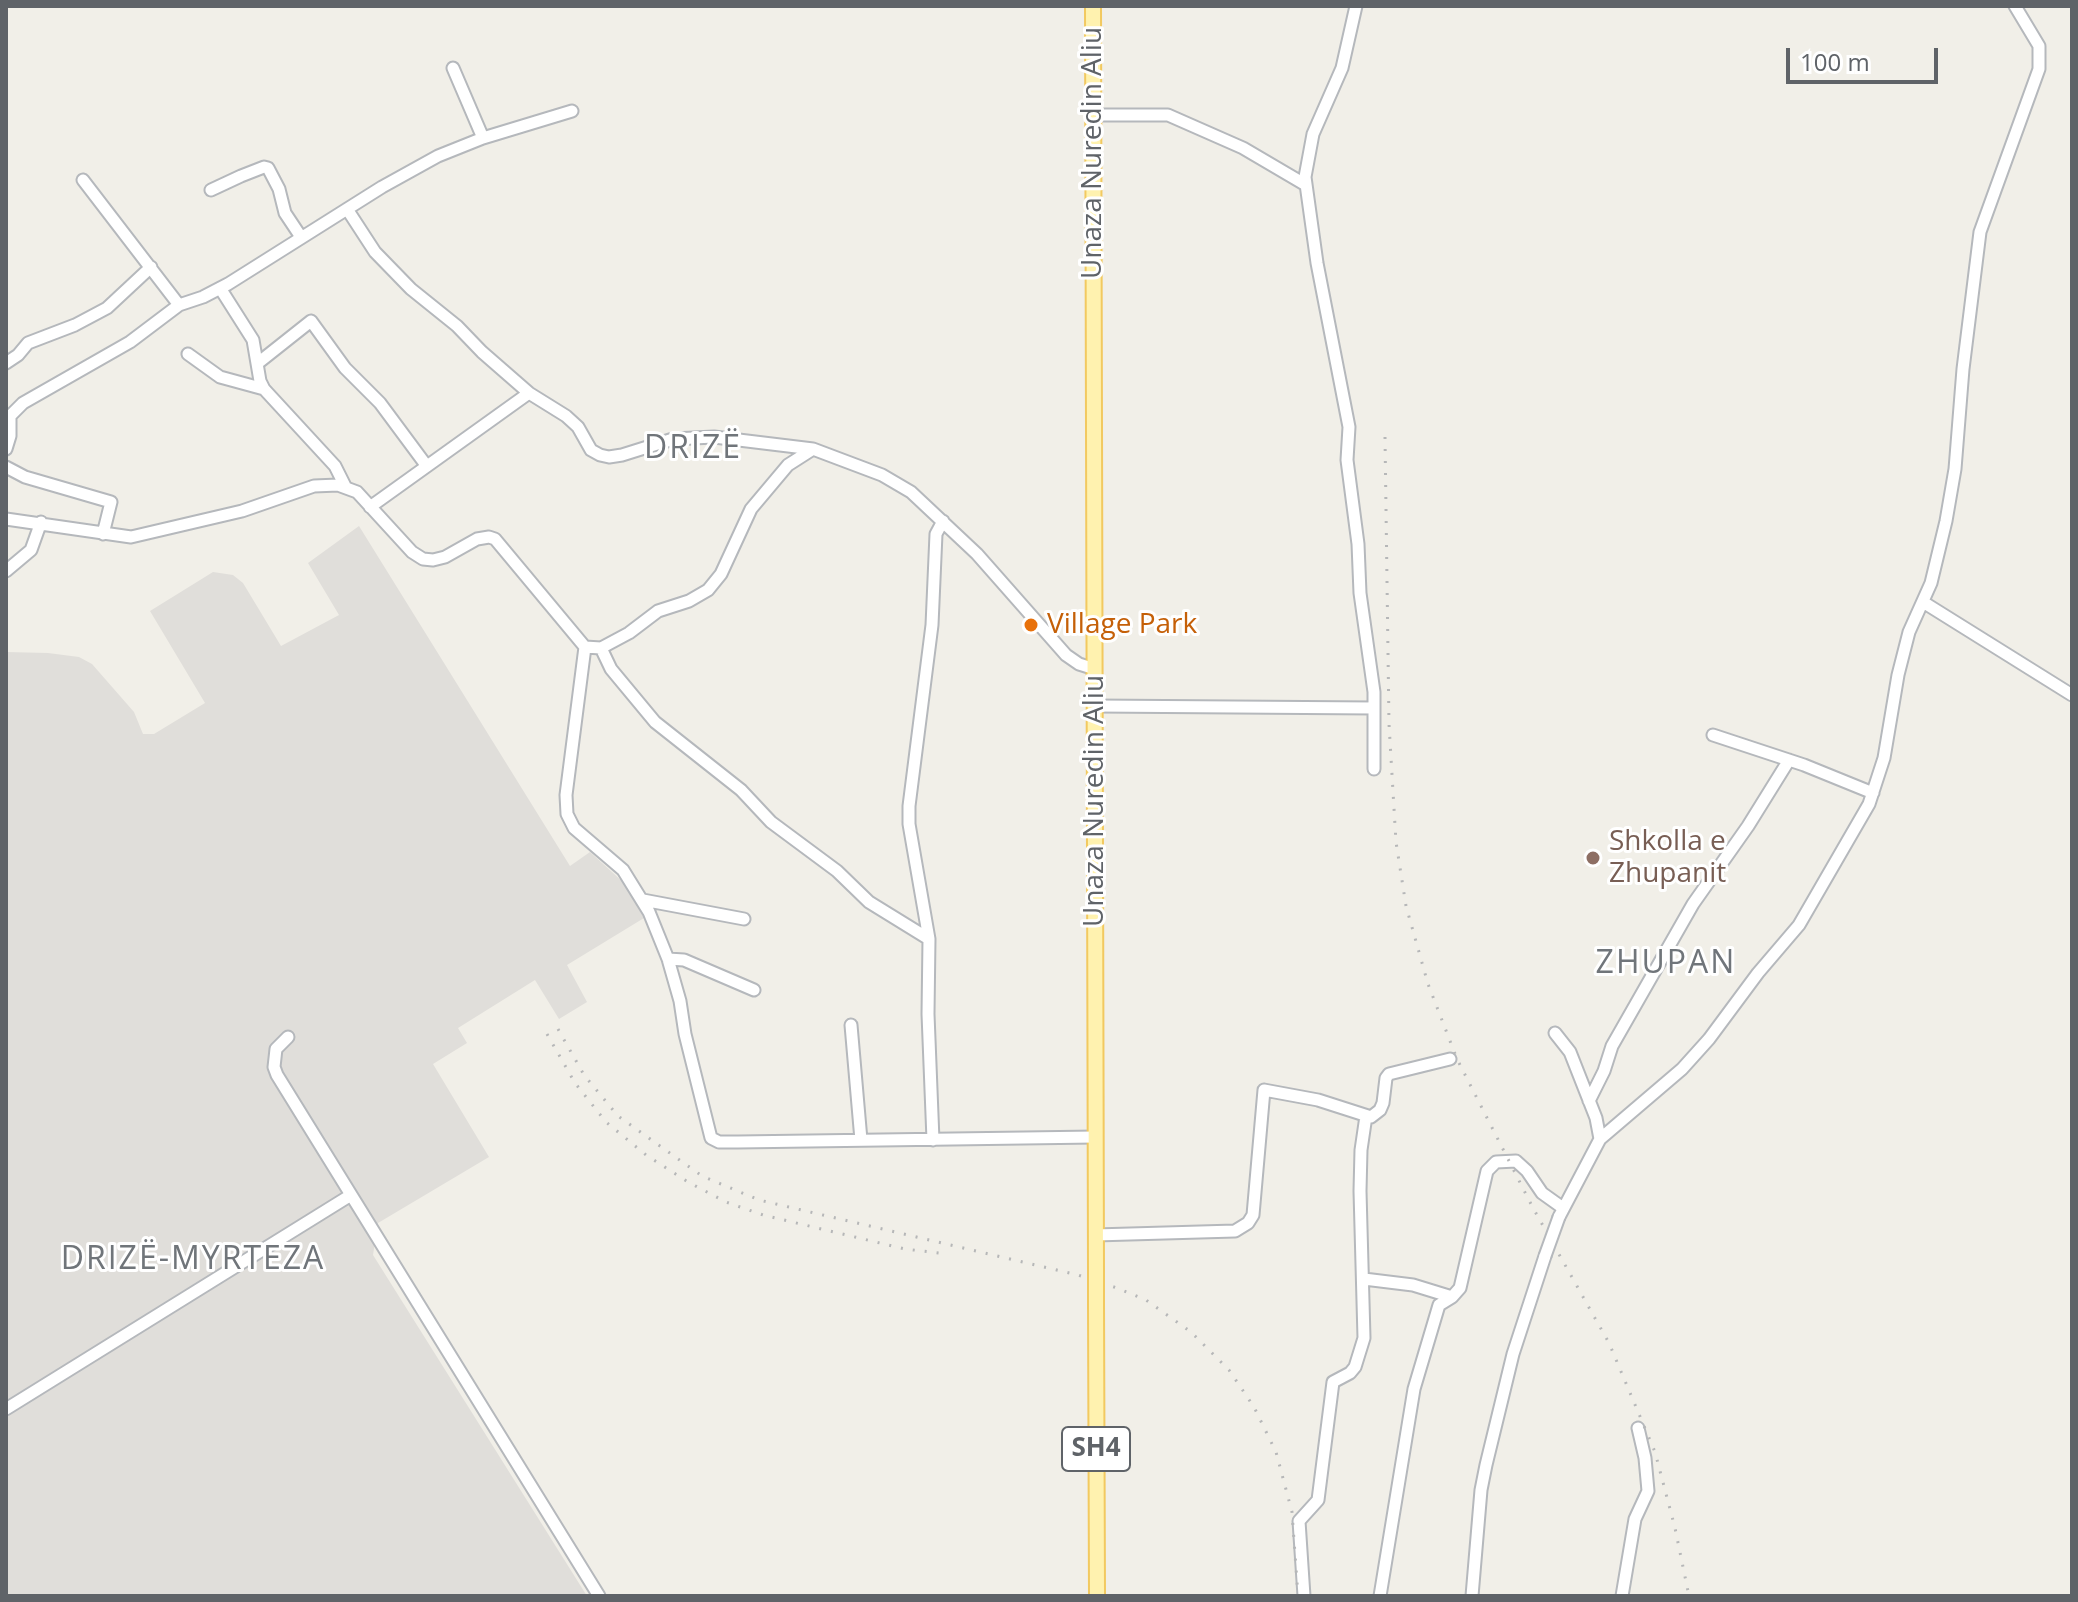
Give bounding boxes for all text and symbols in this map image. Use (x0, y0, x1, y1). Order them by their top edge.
street label: Unaza Nuredin Aliu (1076, 27, 1110, 279)
scale bar (1790, 32, 1942, 82)
text: 100 m (1800, 45, 1870, 78)
district label: DRIZË (644, 430, 742, 468)
place label: Village Park (1047, 608, 1197, 642)
marker: Village Park (1022, 616, 1040, 634)
street label: Unaza Nuredin Aliu (1078, 675, 1112, 927)
place label: Shkolla e Zhupanit (1609, 825, 1726, 891)
marker: Shkolla e Zhupanit (1584, 849, 1602, 867)
district label: ZHUPAN (1596, 945, 1736, 983)
district label: DRIZË-MYRTEZA (61, 1241, 325, 1279)
road number: SH4 (1062, 1427, 1130, 1471)

